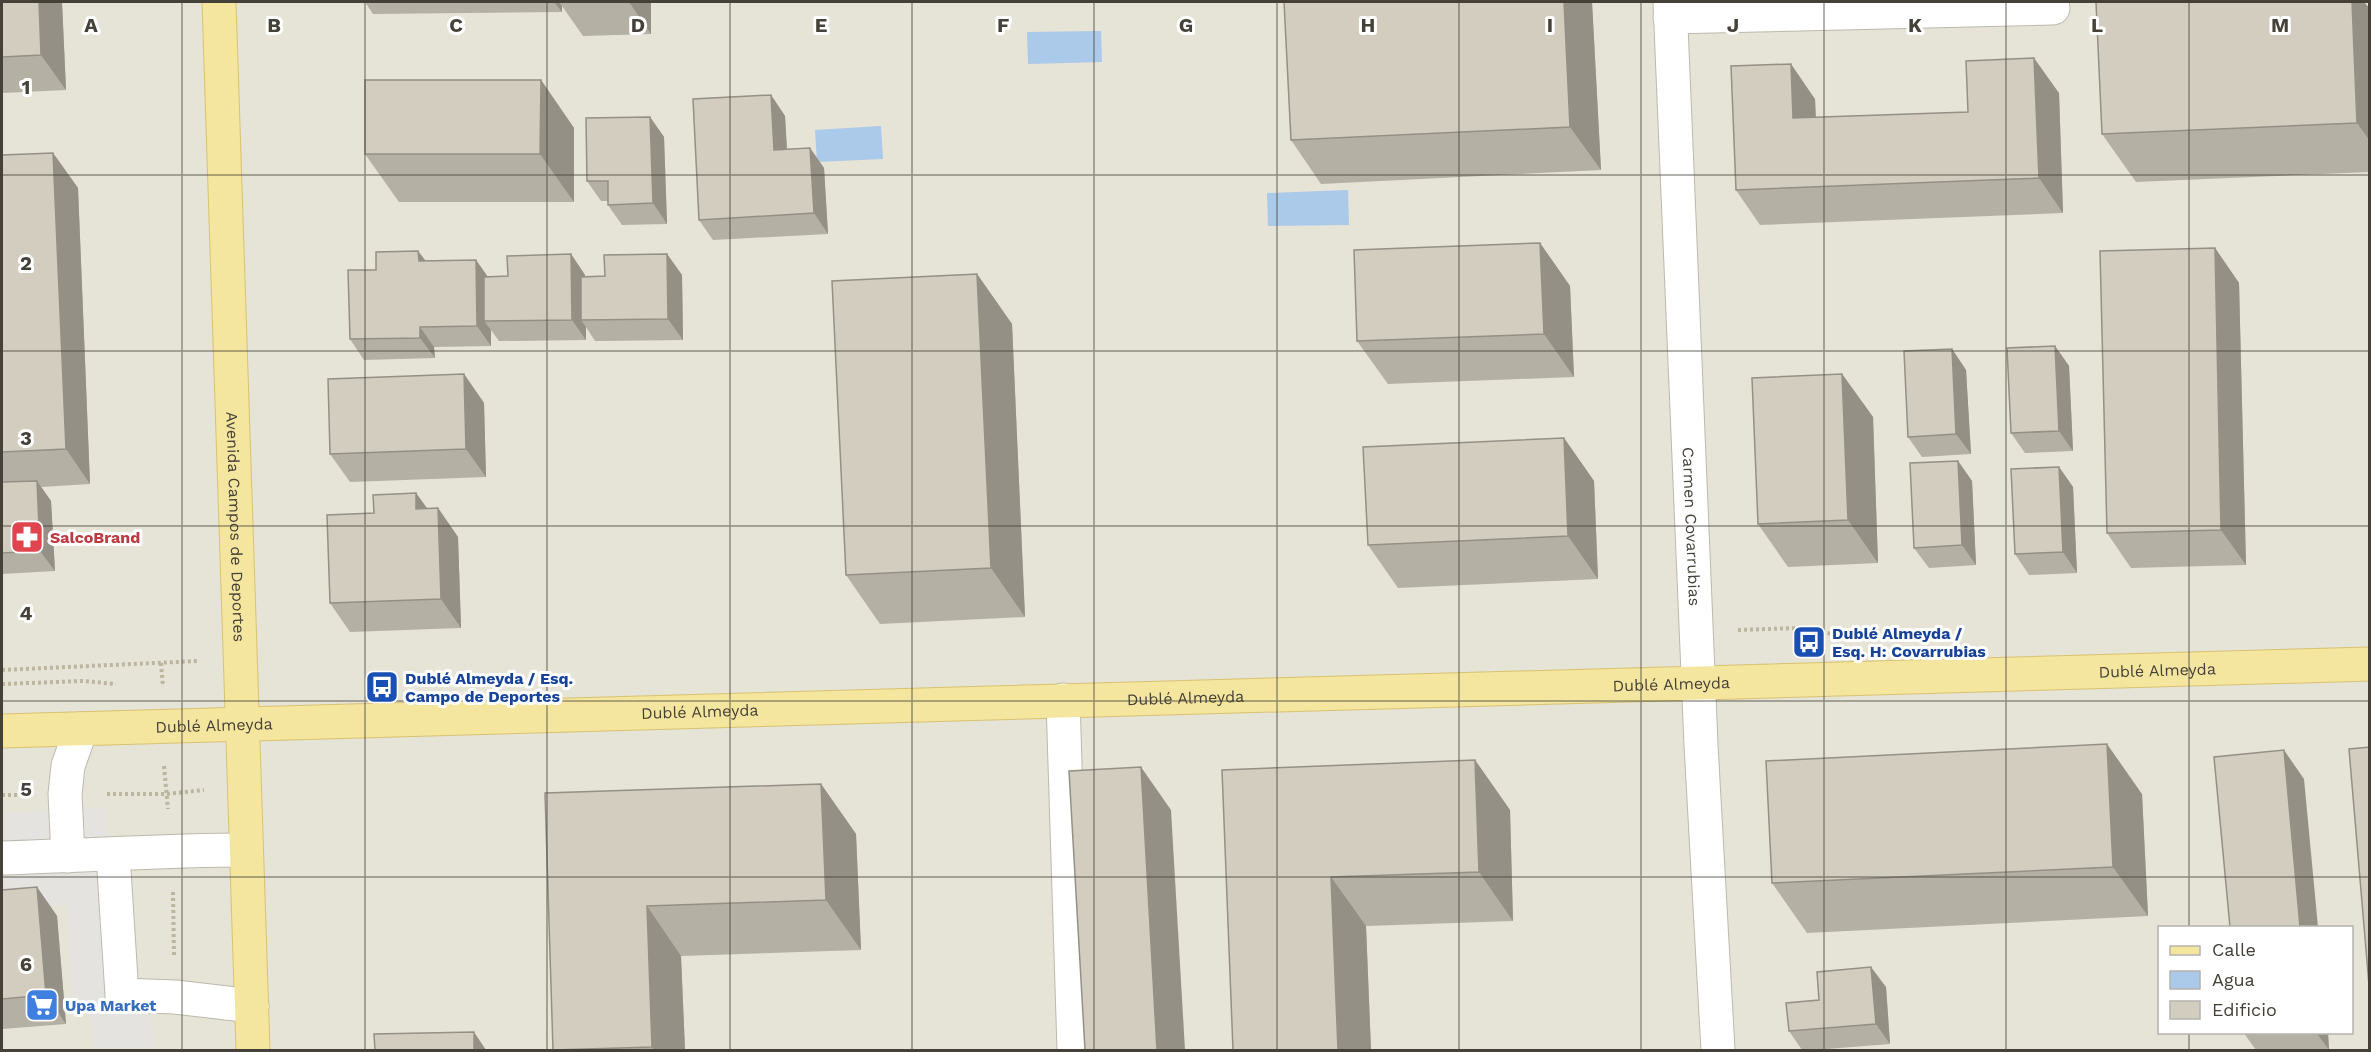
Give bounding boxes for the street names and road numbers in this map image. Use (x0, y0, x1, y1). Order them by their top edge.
street label: Avenida Campos de Deportes (223, 411, 249, 642)
street label: Carmen Covarrubias (1679, 447, 1705, 606)
street label: Dublé Almeyda (2098, 659, 2216, 681)
street label: Dublé Almeyda (1612, 673, 1730, 695)
street label: Dublé Almeyda (1127, 686, 1244, 709)
street label: Dublé Almeyda (641, 700, 759, 722)
street label: Dublé Almeyda (155, 714, 273, 736)

